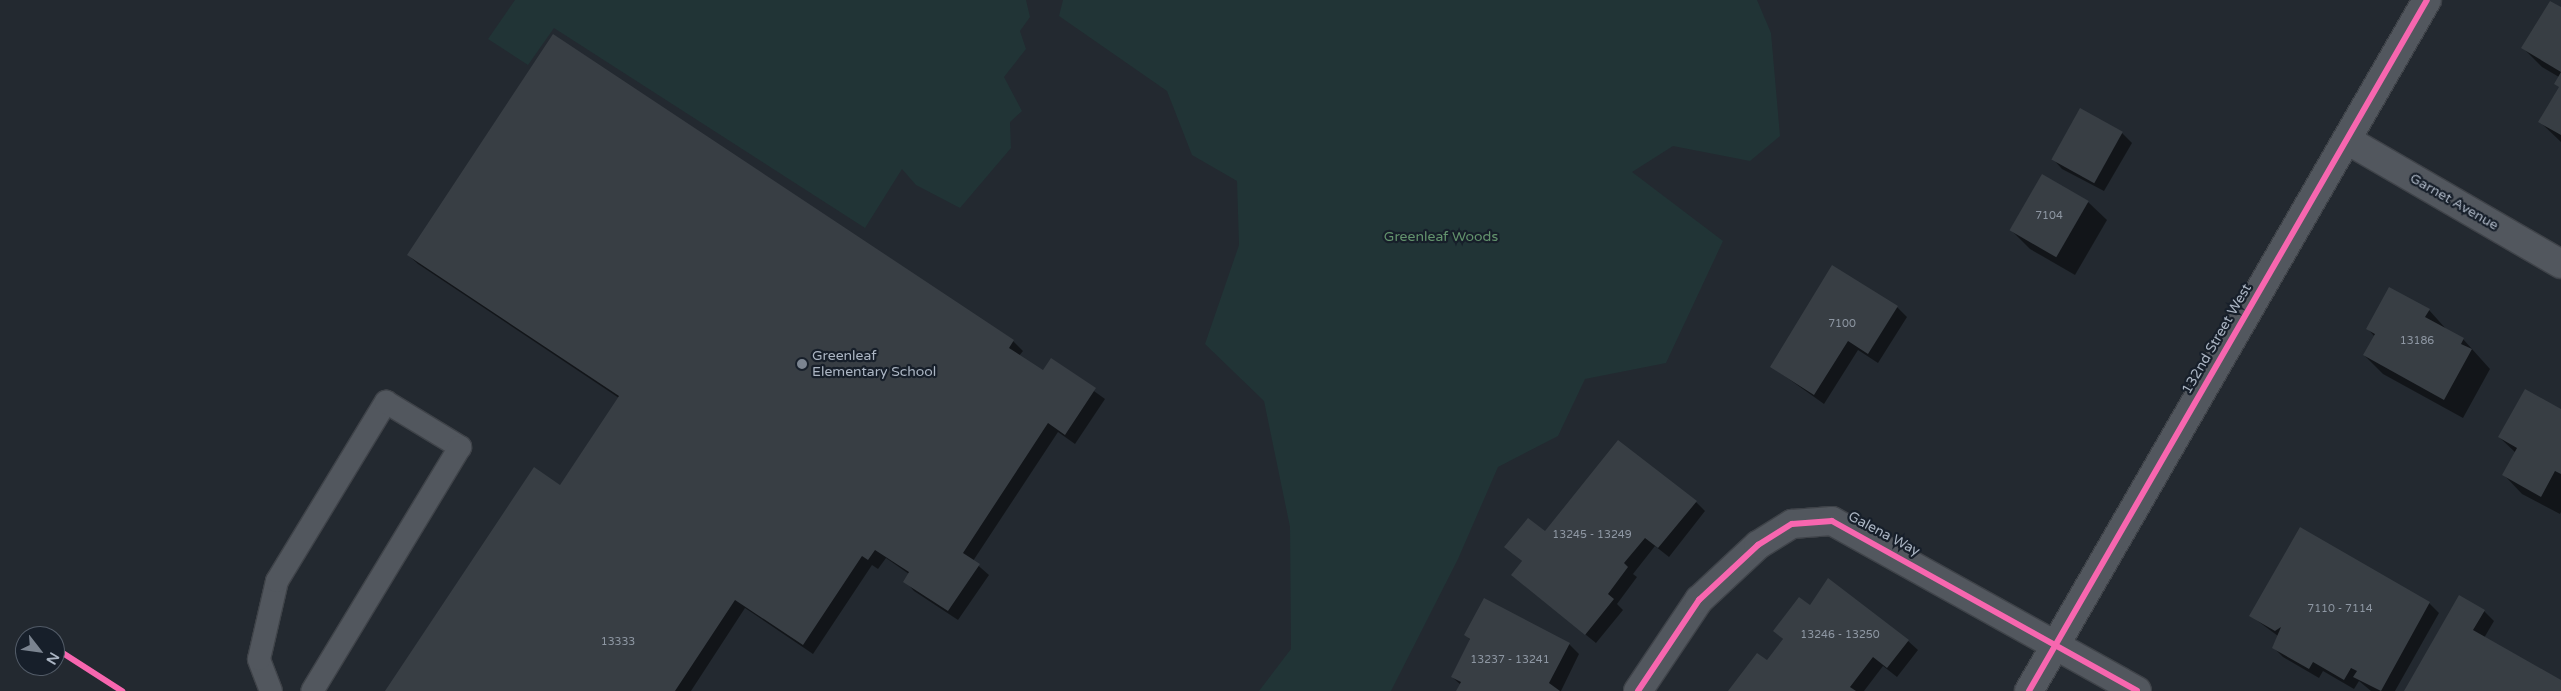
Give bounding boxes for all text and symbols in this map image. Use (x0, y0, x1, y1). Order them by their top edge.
street label: Garnet Avenue (2407, 170, 2501, 234)
house number: 7104 (2035, 209, 2063, 223)
park label: Greenleaf Woods (1384, 229, 1498, 245)
street label: 132nd Street West (2179, 281, 2255, 397)
house number: 7100 (1828, 317, 1856, 331)
house number: 13186 (2400, 334, 2434, 348)
place label: Greenleaf Elementary School (812, 348, 936, 381)
marker: Greenleaf Elementary School (796, 358, 808, 370)
street label: Galena Way (1845, 508, 1923, 560)
house number: 13245 - 13249 (1552, 528, 1632, 542)
house number: 7110 - 7114 (2307, 602, 2373, 616)
north arrow (15, 626, 65, 676)
house number: 13246 - 13250 (1800, 628, 1880, 642)
house number: 13333 (601, 635, 635, 649)
text: N (42, 649, 63, 667)
house number: 13237 - 13241 (1470, 653, 1550, 667)

